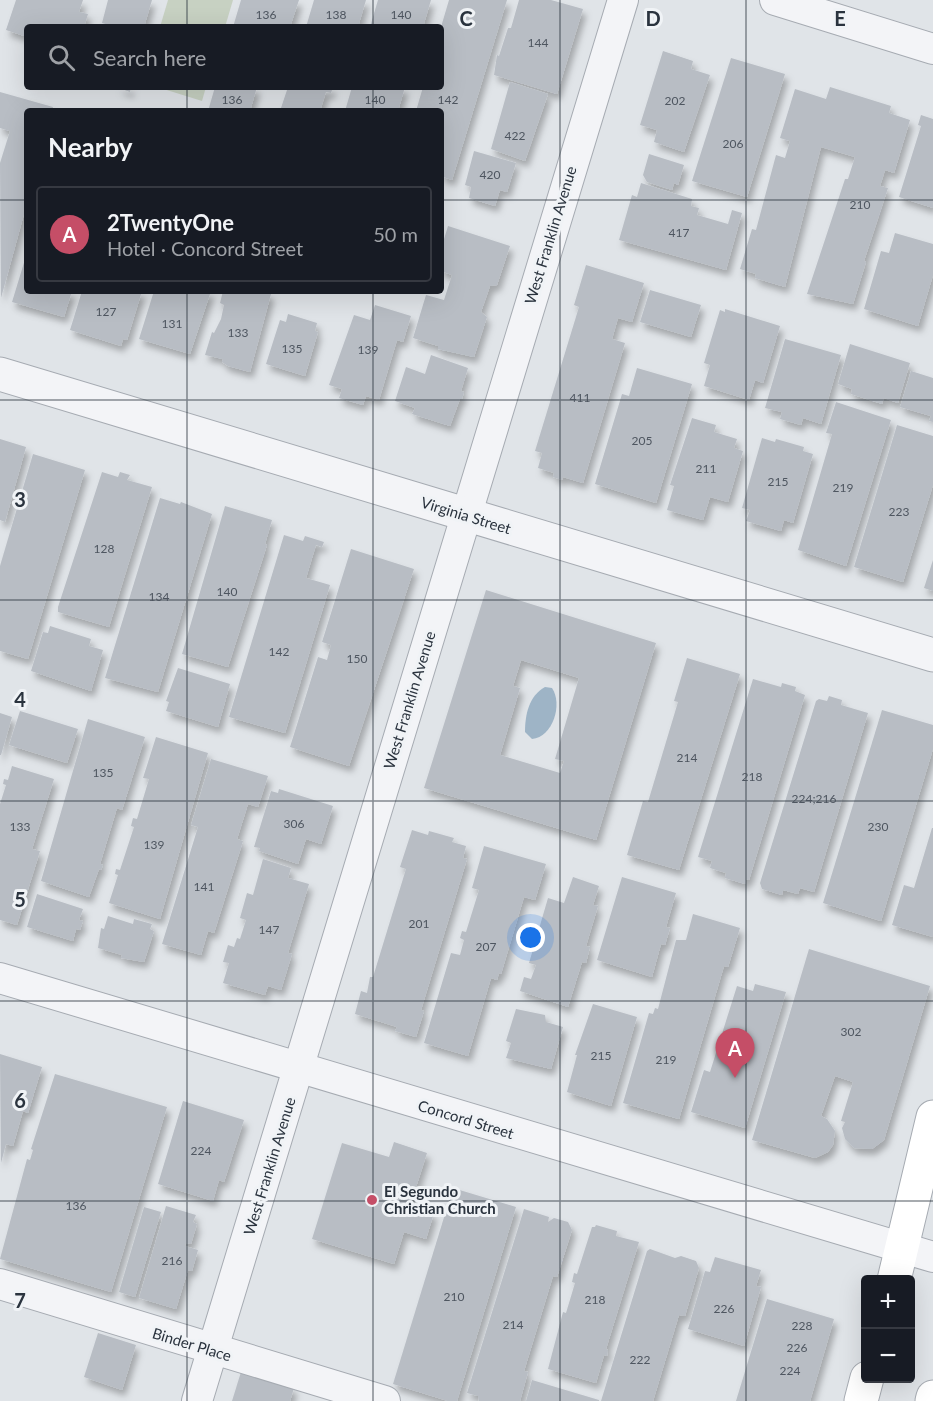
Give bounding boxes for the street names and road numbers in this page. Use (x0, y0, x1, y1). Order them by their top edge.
street label: West Franklin Avenue (520, 164, 580, 306)
street label: Virginia Street (419, 493, 514, 537)
street label: West Franklin Avenue (379, 629, 439, 771)
street label: West Franklin Avenue (239, 1095, 299, 1237)
street label: Concord Street (416, 1096, 517, 1142)
street label: Binder Place (150, 1323, 234, 1365)

